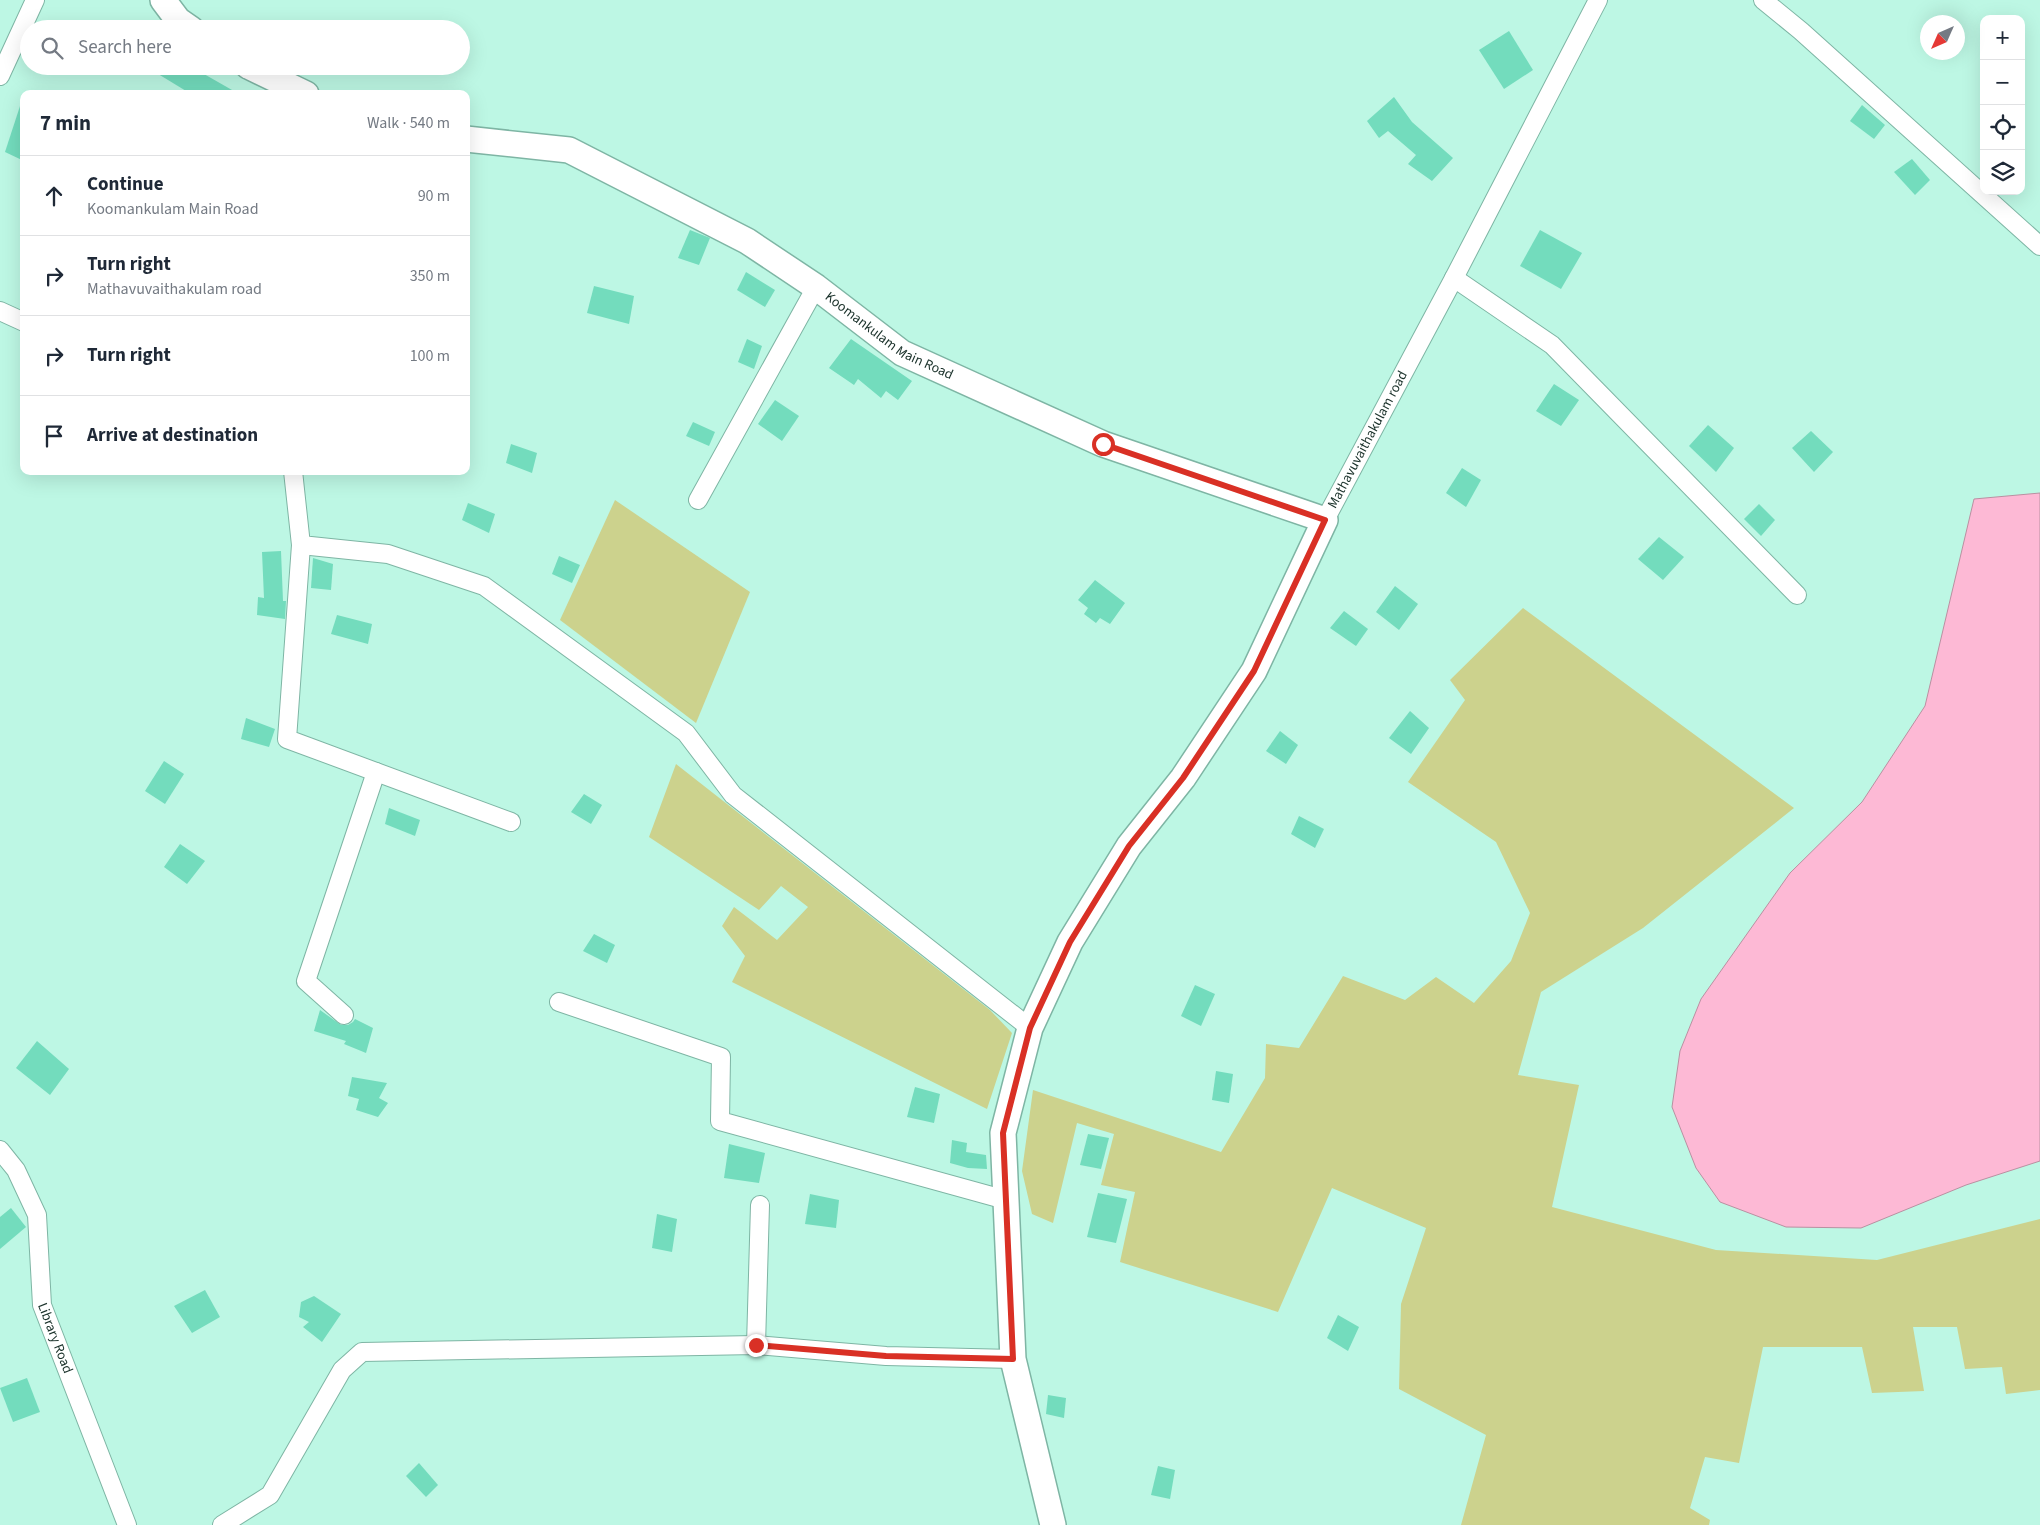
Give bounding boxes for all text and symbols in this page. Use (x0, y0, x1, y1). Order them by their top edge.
north arrow (1920, 15, 1965, 60)
map controls (1980, 15, 2025, 195)
button: + (1980, 15, 2025, 60)
search box (20, 20, 470, 75)
icon: search (38, 34, 66, 62)
text: Search here (78, 34, 172, 61)
button: − (1980, 60, 2025, 105)
button: locate (1980, 105, 2025, 150)
text: 7 min (40, 108, 91, 138)
text: Walk · 540 m (367, 112, 450, 134)
button: layers (1980, 150, 2025, 195)
text: Continue (87, 171, 164, 198)
icon: ahead (40, 182, 68, 210)
text: 90 m (418, 185, 450, 207)
text: Koomankulam Main Road (87, 198, 259, 220)
text: Turn right (87, 251, 171, 278)
icon: right (40, 262, 68, 290)
text: 350 m (410, 265, 450, 287)
text: Mathavuvaithakulam road (87, 278, 262, 300)
street label: Koomankulam Main Road (821, 287, 956, 385)
icon: right (40, 342, 68, 370)
text: Turn right (87, 342, 171, 369)
text: 100 m (410, 345, 450, 367)
street label: Mathavuvaithakulam road (1323, 367, 1413, 512)
icon: arrive (40, 422, 68, 450)
text: Arrive at destination (87, 422, 258, 449)
route start (1092, 433, 1115, 456)
street label: Library Road (32, 1300, 78, 1376)
route end (745, 1334, 768, 1357)

